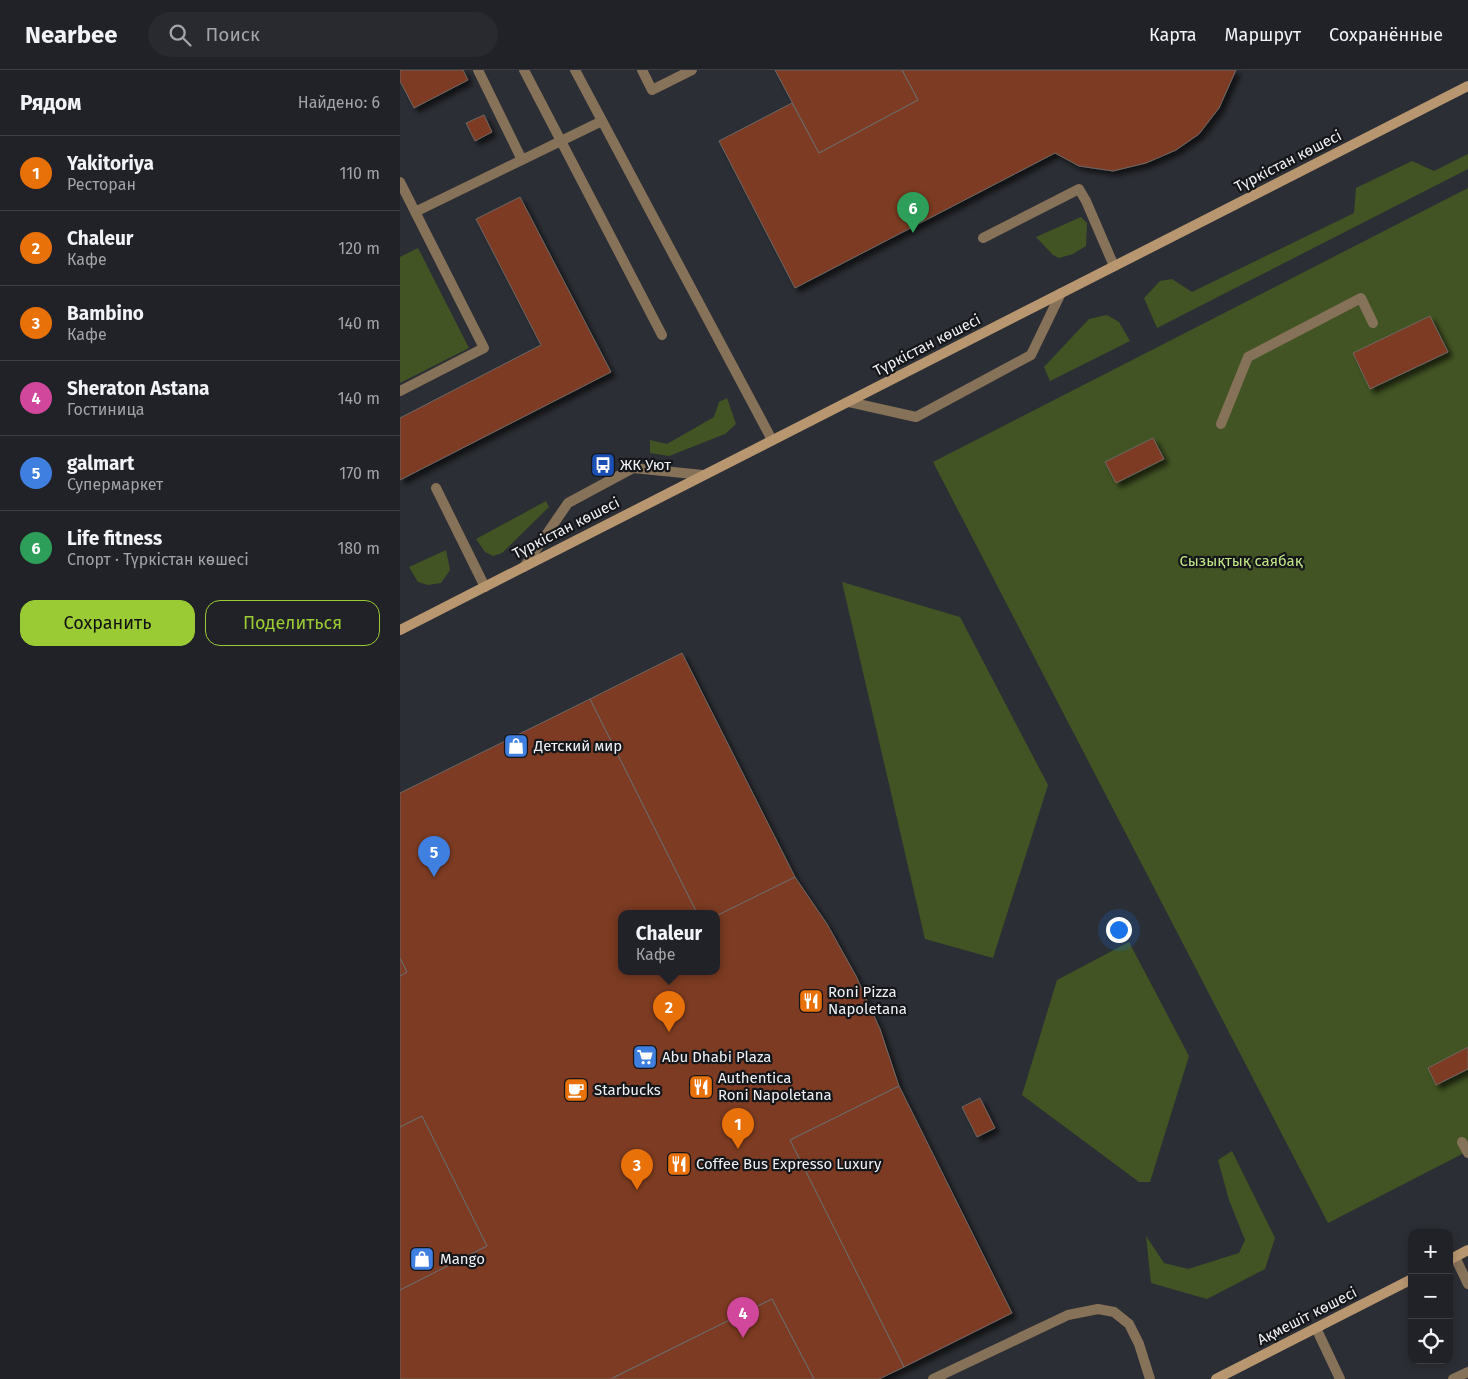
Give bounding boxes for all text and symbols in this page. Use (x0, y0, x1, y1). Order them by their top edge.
search box (148, 12, 498, 57)
text: Nearbee (25, 21, 118, 49)
icon: search (166, 21, 194, 49)
text: Поиск (206, 23, 260, 46)
text: Карта (1149, 24, 1197, 46)
text: Маршрут (1225, 24, 1301, 46)
text: Сохранённые (1329, 24, 1443, 46)
text: Рядом (20, 90, 81, 116)
text: Найдено: 6 (298, 93, 380, 112)
street label: Түркістан көшесі (1231, 126, 1345, 196)
text: Yakitoriya (67, 152, 154, 175)
text: 1 (32, 164, 40, 183)
text: 110 m (339, 164, 380, 183)
text: Ресторан (67, 175, 136, 194)
pin: 6 (897, 192, 929, 233)
text: Chaleur (67, 227, 133, 250)
text: 2 (32, 239, 40, 258)
text: 120 m (338, 239, 380, 258)
text: Кафе (67, 250, 107, 269)
text: Bambino (67, 302, 144, 325)
street label: Түркістан көшесі (870, 310, 984, 380)
text: 3 (32, 314, 40, 333)
text: 140 m (338, 314, 380, 333)
text: Кафе (67, 325, 107, 344)
text: Sheraton Astana (67, 377, 210, 400)
text: 4 (31, 389, 41, 408)
text: 140 m (338, 389, 380, 408)
text: Гостиница (67, 400, 145, 419)
text: galmart (67, 452, 134, 475)
bus stop icon: ЖК Уют (590, 452, 616, 478)
place label: ЖК Уют (620, 456, 671, 474)
text: 5 (32, 464, 40, 483)
text: 170 m (339, 464, 380, 483)
text: Супермаркет (67, 475, 163, 494)
street label: Түркістан көшесі (509, 493, 623, 563)
text: Life fitness (67, 527, 162, 550)
text: 6 (31, 539, 41, 558)
text: 180 m (337, 539, 380, 558)
text: Спорт · Түркістан көшесі (67, 550, 249, 569)
park label: Сызықтық саябақ (1180, 552, 1303, 570)
button: Сохранить (20, 600, 195, 646)
button: Поделиться (205, 600, 380, 646)
shop icon: Детский мир (503, 733, 529, 759)
place label: Детский мир (533, 737, 622, 755)
pin: 5 (418, 836, 450, 877)
popup (618, 910, 720, 975)
your location (1106, 917, 1132, 943)
text: Chaleur (636, 922, 702, 945)
text: Кафе (636, 945, 676, 964)
place label: Roni Pizza Napoletana (828, 983, 907, 1018)
restaurant icon: Roni Pizza Napoletana (798, 988, 824, 1014)
pin: 2 (653, 991, 685, 1032)
supermarket icon: Abu Dhabi Plaza (632, 1044, 658, 1070)
place label: Abu Dhabi Plaza (662, 1048, 771, 1066)
place label: Authentica Roni Napoletana (718, 1069, 832, 1104)
restaurant icon: Authentica Roni Napoletana (688, 1074, 714, 1100)
cafe icon: Starbucks (563, 1077, 589, 1103)
place label: Starbucks (594, 1081, 661, 1099)
pin: 1 (722, 1108, 754, 1149)
pin: 3 (621, 1149, 653, 1190)
restaurant icon: Coffee Bus Expresso Luxury (666, 1151, 692, 1177)
place label: Coffee Bus Expresso Luxury (696, 1155, 882, 1173)
map controls (1408, 1229, 1453, 1364)
button: + (1408, 1229, 1453, 1274)
shop icon: Mango (409, 1246, 435, 1272)
place label: Mango (440, 1250, 485, 1268)
button: − (1408, 1274, 1453, 1319)
street label: Ақмешіт көшесі (1254, 1283, 1360, 1349)
pin: 4 (727, 1297, 759, 1338)
button: locate (1408, 1319, 1453, 1364)

